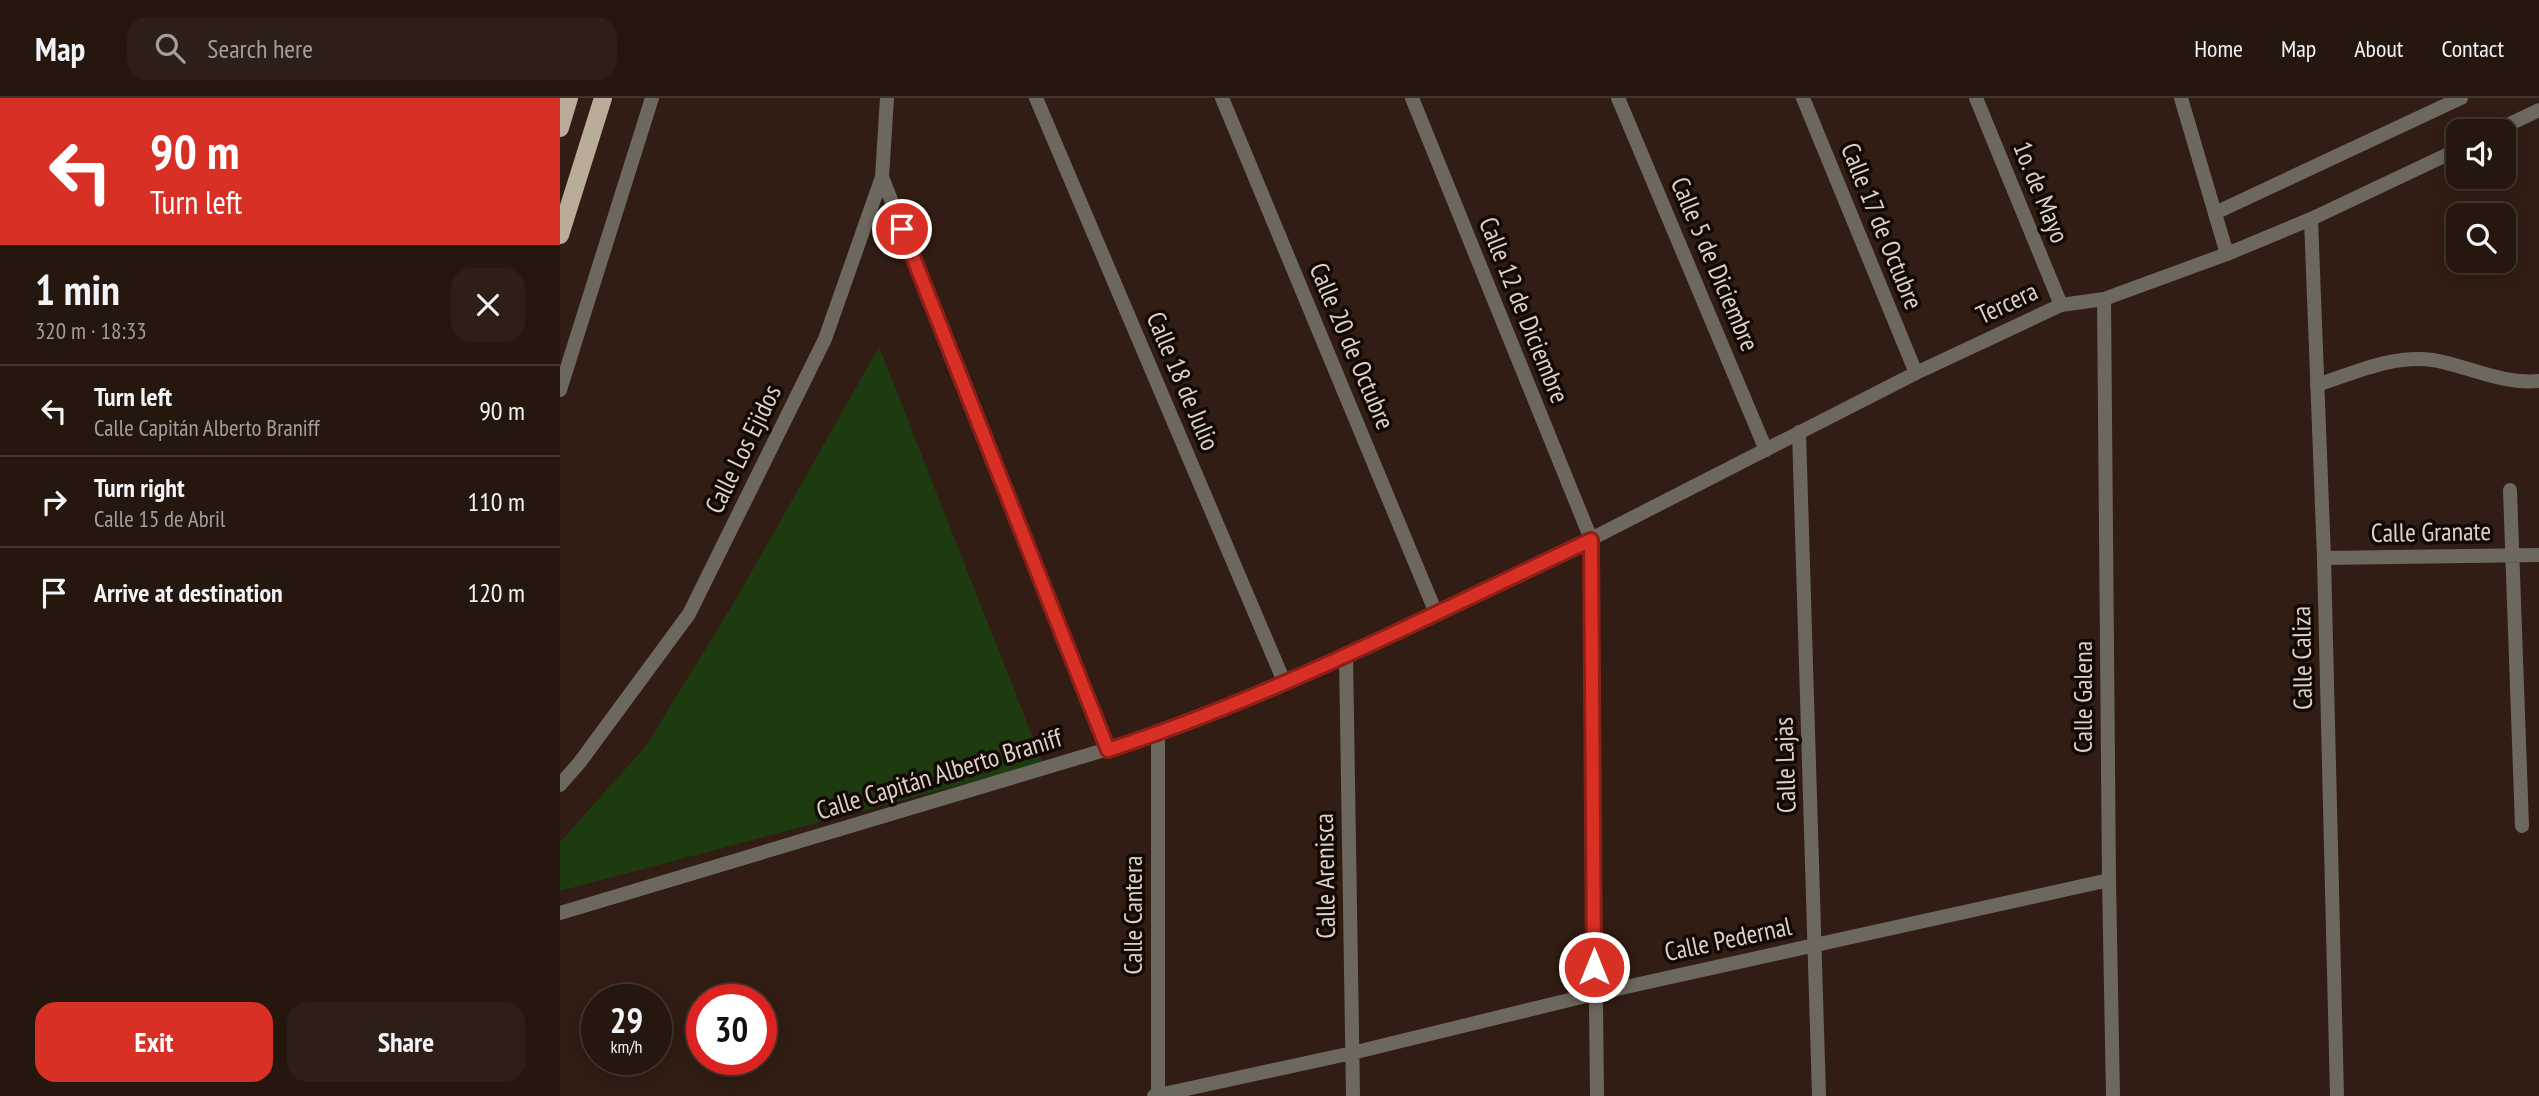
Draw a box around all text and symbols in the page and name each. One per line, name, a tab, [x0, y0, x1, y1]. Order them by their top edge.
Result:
search box	[127, 17, 617, 80]
text: Map	[35, 27, 85, 70]
icon: search	[151, 29, 189, 67]
text: Search here	[207, 32, 313, 65]
text: Home	[2194, 33, 2243, 64]
text: Map	[2281, 33, 2316, 64]
text: About	[2354, 33, 2403, 64]
text: Contact	[2441, 33, 2504, 64]
text: 90 m	[150, 119, 239, 183]
map controls	[2446, 119, 2516, 273]
button: sound	[2446, 119, 2516, 189]
icon: left	[35, 126, 126, 217]
street label: 1o. de Mayo	[2006, 136, 2077, 247]
street label: Calle 17 de Octubre	[1834, 138, 1931, 314]
street label: Calle 5 de Diciembre	[1664, 172, 1767, 356]
text: Turn left	[150, 181, 242, 223]
pin	[872, 199, 932, 259]
button: search	[2446, 203, 2516, 273]
icon: arrive	[883, 210, 921, 248]
street label: Calle 12 de Diciembre	[1472, 212, 1577, 408]
street label: Calle 20 de Octubre	[1303, 257, 1402, 434]
text: 1 min	[35, 262, 120, 317]
button: close	[451, 268, 525, 342]
street label: Tercera	[1971, 274, 2043, 331]
street label: Calle 18 de Julio	[1140, 307, 1227, 455]
text: 320 m · 18:33	[35, 316, 147, 345]
street label: Calle Los Ejidos	[697, 379, 788, 519]
text: Turn left	[94, 380, 172, 413]
icon: left	[35, 392, 73, 430]
text: 90 m	[479, 394, 525, 427]
text: Calle Capitán Alberto Braniff	[94, 413, 320, 442]
text: Turn right	[94, 471, 185, 504]
icon: right	[35, 483, 73, 521]
text: 110 m	[467, 485, 525, 518]
text: Calle 15 de Abril	[94, 504, 225, 533]
street label: Calle Granate	[2371, 514, 2491, 549]
icon: arrive	[35, 574, 73, 612]
text: Arrive at destination	[94, 576, 283, 609]
text: 120 m	[467, 576, 525, 609]
street label: Calle Caliza	[2284, 606, 2319, 710]
street label: Calle Galena	[2066, 641, 2099, 753]
street label: Calle Lajas	[1766, 716, 1803, 814]
street label: Calle Capitán Alberto Braniff	[812, 720, 1067, 827]
street label: Calle Arenisca	[1307, 813, 1342, 939]
street label: Calle Cantera	[1116, 856, 1149, 974]
street label: Calle Pedernal	[1661, 909, 1794, 968]
position arrow	[1557, 930, 1631, 1004]
speed limit sign: 30	[686, 984, 777, 1075]
text: 29	[610, 997, 643, 1043]
button: Exit	[35, 1002, 273, 1082]
button: Share	[287, 1002, 525, 1082]
text: km/h	[611, 1035, 642, 1058]

